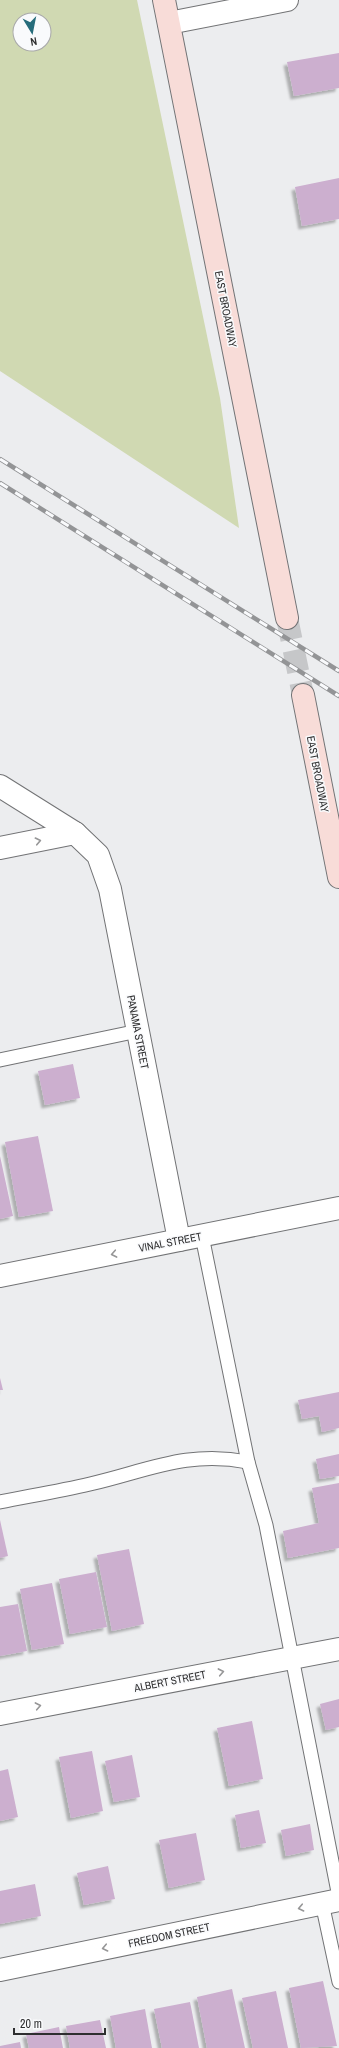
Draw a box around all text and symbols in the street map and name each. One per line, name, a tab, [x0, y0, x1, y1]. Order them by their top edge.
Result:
north arrow	[12, 12, 52, 52]
text: N	[29, 34, 38, 49]
street label: EAST BROADWAY	[212, 270, 240, 348]
street label: EAST BROADWAY	[304, 735, 332, 813]
one-way arrow	[34, 837, 41, 845]
street label: PANAMA STREET	[124, 994, 152, 1071]
street label: VINAL STREET	[137, 1229, 203, 1255]
one-way arrow	[110, 1249, 117, 1257]
street label: ALBERT STREET	[132, 1667, 208, 1695]
one-way arrow	[218, 1668, 224, 1676]
one-way arrow	[35, 1703, 41, 1711]
one-way arrow	[298, 1903, 304, 1911]
street label: FREEDOM STREET	[127, 1919, 212, 1950]
one-way arrow	[102, 1944, 108, 1952]
scale bar	[14, 2010, 105, 2036]
text: 20 m	[20, 2016, 42, 2032]

